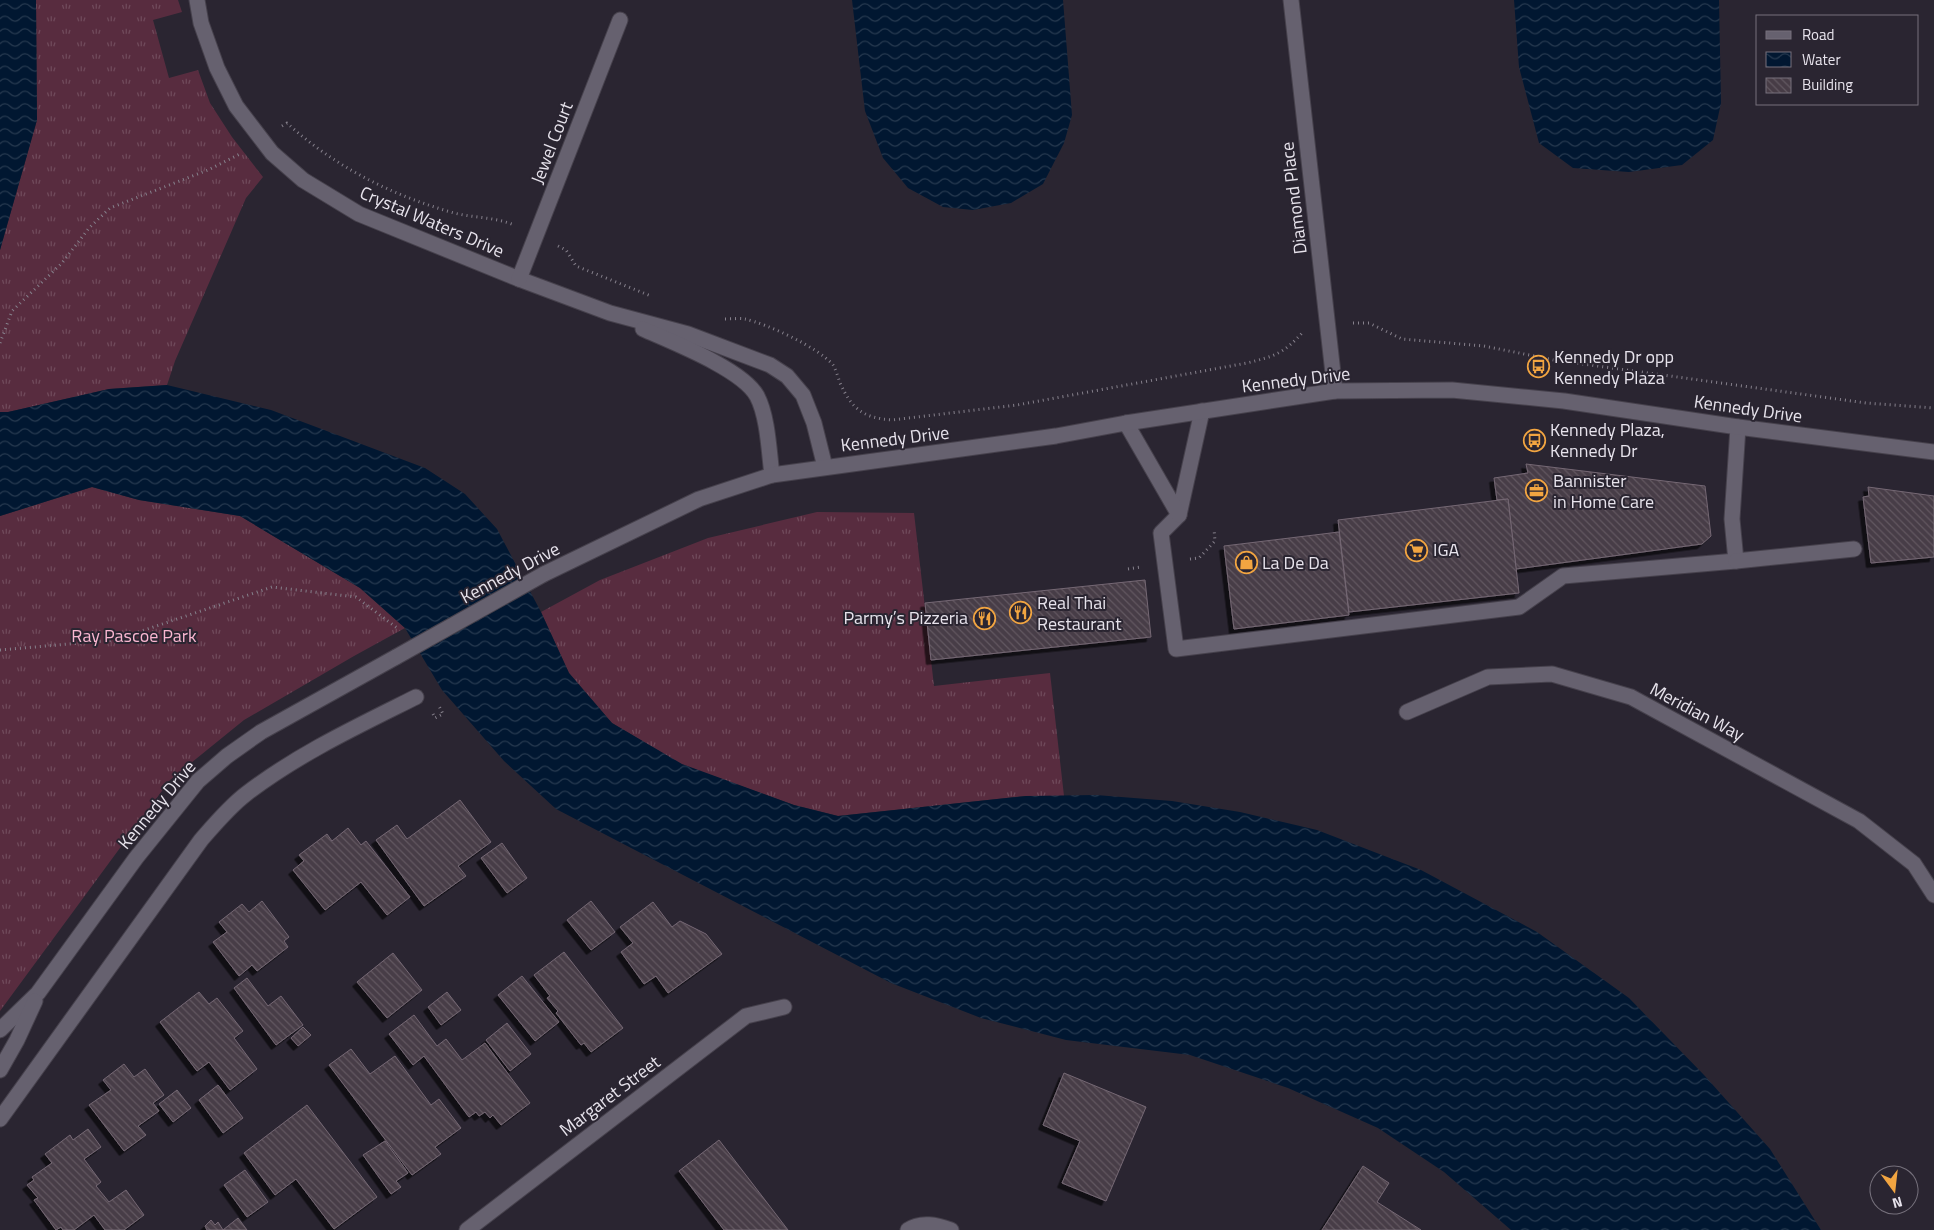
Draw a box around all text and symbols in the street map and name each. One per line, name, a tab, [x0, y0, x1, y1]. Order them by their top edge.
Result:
legend	[1756, 15, 1919, 105]
text: Road	[1802, 23, 1834, 46]
text: Water	[1802, 48, 1841, 71]
text: Building	[1802, 73, 1853, 96]
street label: Jewel Court	[523, 97, 580, 188]
street label: Diamond Place	[1273, 140, 1314, 256]
street label: Crystal Waters Drive	[356, 179, 509, 264]
place label: Kennedy Dr opp Kennedy Plaza	[1554, 343, 1674, 391]
bus stop icon: Kennedy Dr opp Kennedy Plaza	[1526, 355, 1550, 379]
street label: Kennedy Drive	[1240, 359, 1352, 400]
street label: Kennedy Drive	[1692, 388, 1804, 429]
place label: Kennedy Plaza, Kennedy Dr	[1550, 416, 1665, 464]
street label: Kennedy Drive	[839, 418, 951, 459]
bus stop icon: Kennedy Plaza, Kennedy Dr	[1522, 428, 1546, 452]
place label: Bannister in Home Care	[1553, 467, 1654, 515]
office icon: Bannister in Home Care	[1525, 479, 1549, 503]
street label: Kennedy Drive	[455, 535, 564, 610]
place label: IGA	[1433, 536, 1460, 563]
supermarket icon: IGA	[1405, 538, 1429, 562]
place label: La De Da	[1262, 549, 1329, 576]
shop icon: La De Da	[1234, 551, 1258, 575]
place label: Real Thai Restaurant	[1037, 589, 1122, 637]
restaurant icon: Real Thai Restaurant	[1009, 601, 1033, 625]
place label: Parmy’s Pizzeria	[843, 604, 968, 631]
restaurant icon: Parmy’s Pizzeria	[972, 606, 996, 630]
park label: Ray Pascoe Park	[71, 622, 197, 649]
street label: Meridian Way	[1645, 675, 1750, 748]
street label: Kennedy Drive	[111, 754, 202, 855]
street label: Margaret Street	[554, 1048, 666, 1143]
north arrow	[1869, 1165, 1919, 1215]
text: N	[1890, 1192, 1905, 1214]

